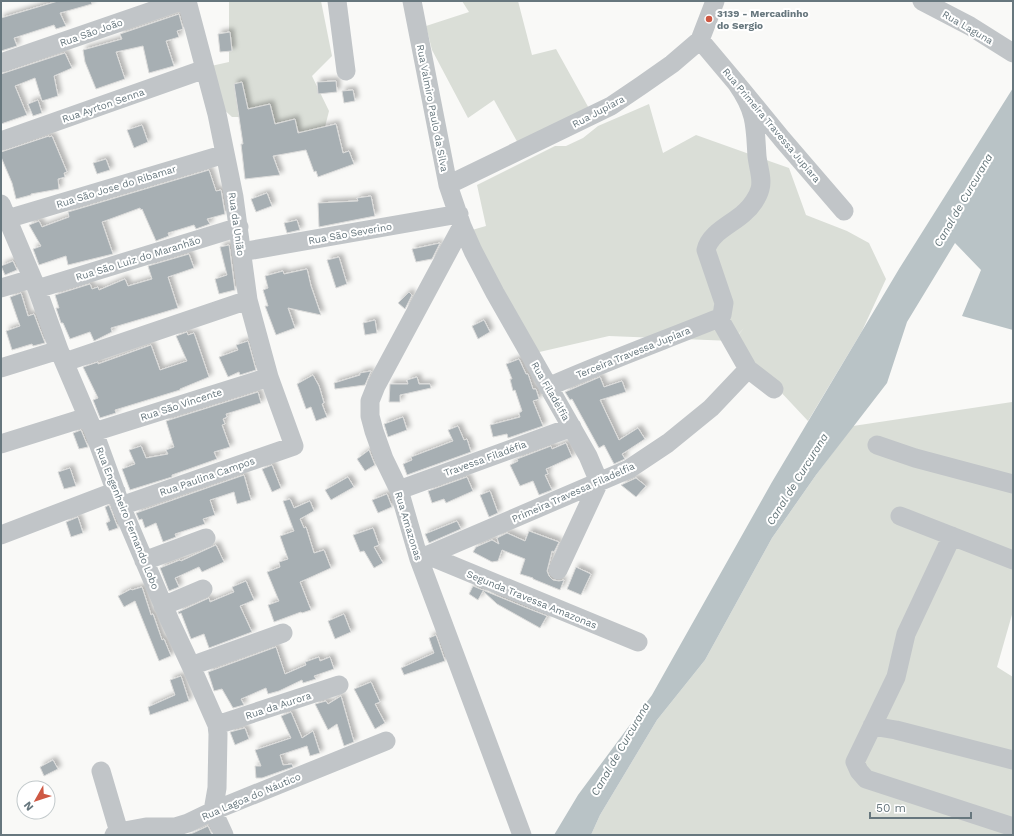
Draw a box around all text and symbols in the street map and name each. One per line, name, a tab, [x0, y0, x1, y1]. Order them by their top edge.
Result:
place label: 3139 - Mercadinho do Sergio	[717, 8, 808, 31]
street label: Rua Laguna	[941, 9, 995, 46]
marker: 3139 - Mercadinho do Sergio	[704, 14, 714, 24]
street label: Rua São João	[58, 17, 124, 48]
street label: Rua Valmiro Paulo da Silva	[415, 44, 450, 173]
street label: Rua Primeira Travessa Jupiara	[721, 66, 823, 185]
street label: Rua Ayrton Senna	[61, 86, 146, 125]
street label: Rua Jupiara	[570, 93, 626, 130]
water label: Canal de Curcurana	[931, 151, 996, 249]
street label: Rua São Jose do Ribamar	[55, 163, 177, 210]
street label: Rua da União	[227, 192, 246, 257]
street label: Rua São Severino	[307, 221, 393, 246]
street label: Rua São Luiz do Maranhão	[74, 234, 202, 283]
street label: Terceira Travessa Jupiara	[575, 324, 692, 380]
street label: Rua Filadélfia	[529, 360, 572, 423]
street label: Rua São Vincente	[139, 386, 224, 423]
water label: Canal de Curcurana	[764, 431, 831, 527]
street label: Travessa Filadéfia	[442, 438, 528, 478]
street label: Rua Engenheiro Fernando Lobo	[94, 445, 161, 591]
street label: Rua Paulina Campos	[158, 455, 256, 498]
street label: Primeira Travessa Filadelfia	[510, 460, 637, 525]
street label: Rua Amazonas	[393, 490, 424, 562]
street label: Segunda Travessa Amazonas	[465, 568, 599, 631]
street label: Rua da Aurora	[244, 690, 313, 721]
water label: Canal de Curcurana	[588, 700, 653, 798]
street label: Rua Lagoa do Náutico	[200, 771, 302, 822]
north arrow	[16, 780, 56, 820]
scale bar	[870, 794, 971, 820]
text: N	[21, 799, 36, 813]
text: 50 m	[876, 801, 906, 815]

